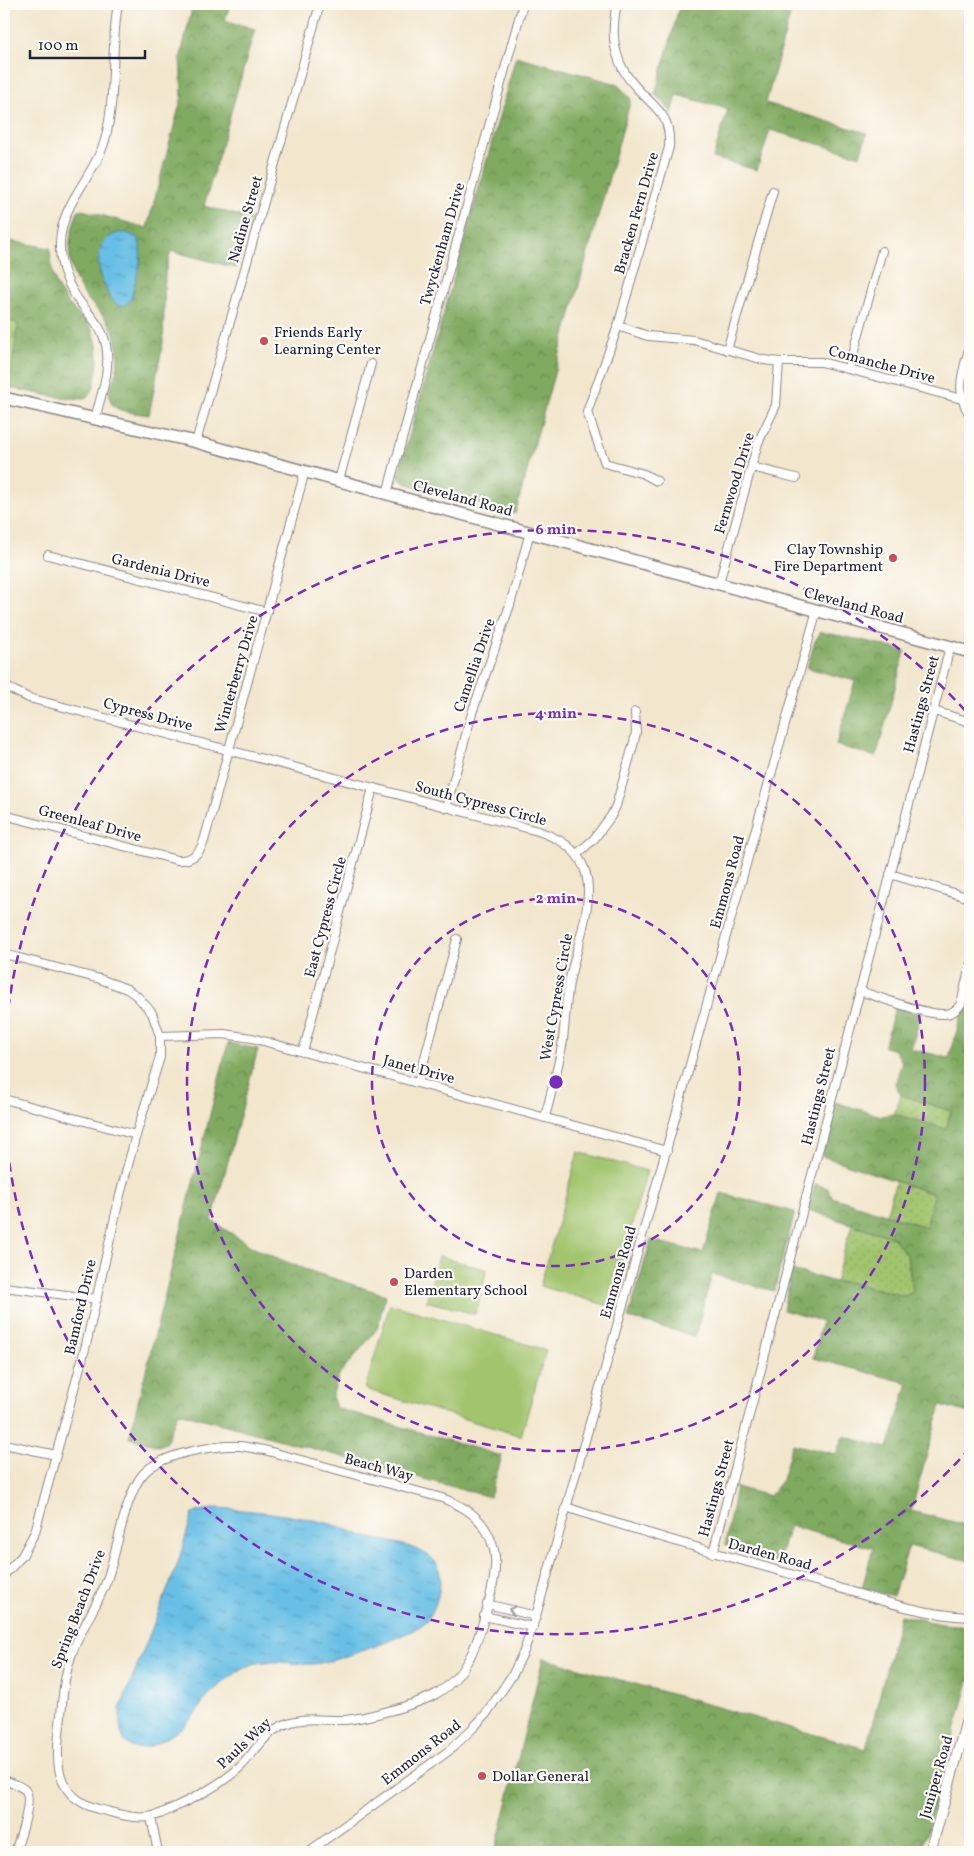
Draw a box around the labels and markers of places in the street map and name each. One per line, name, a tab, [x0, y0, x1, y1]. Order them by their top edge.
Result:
place label: Friends Early Learning Center	[274, 323, 381, 361]
marker: Friends Early Learning Center	[258, 335, 270, 347]
place label: Clay Township Fire Department	[774, 540, 883, 578]
marker: Clay Township Fire Department	[887, 552, 899, 564]
centre of rings	[547, 1073, 565, 1091]
place label: Darden Elementary School	[404, 1264, 527, 1302]
marker: Darden Elementary School	[388, 1276, 400, 1288]
place label: Dollar General	[492, 1767, 589, 1788]
marker: Dollar General	[476, 1770, 488, 1782]

